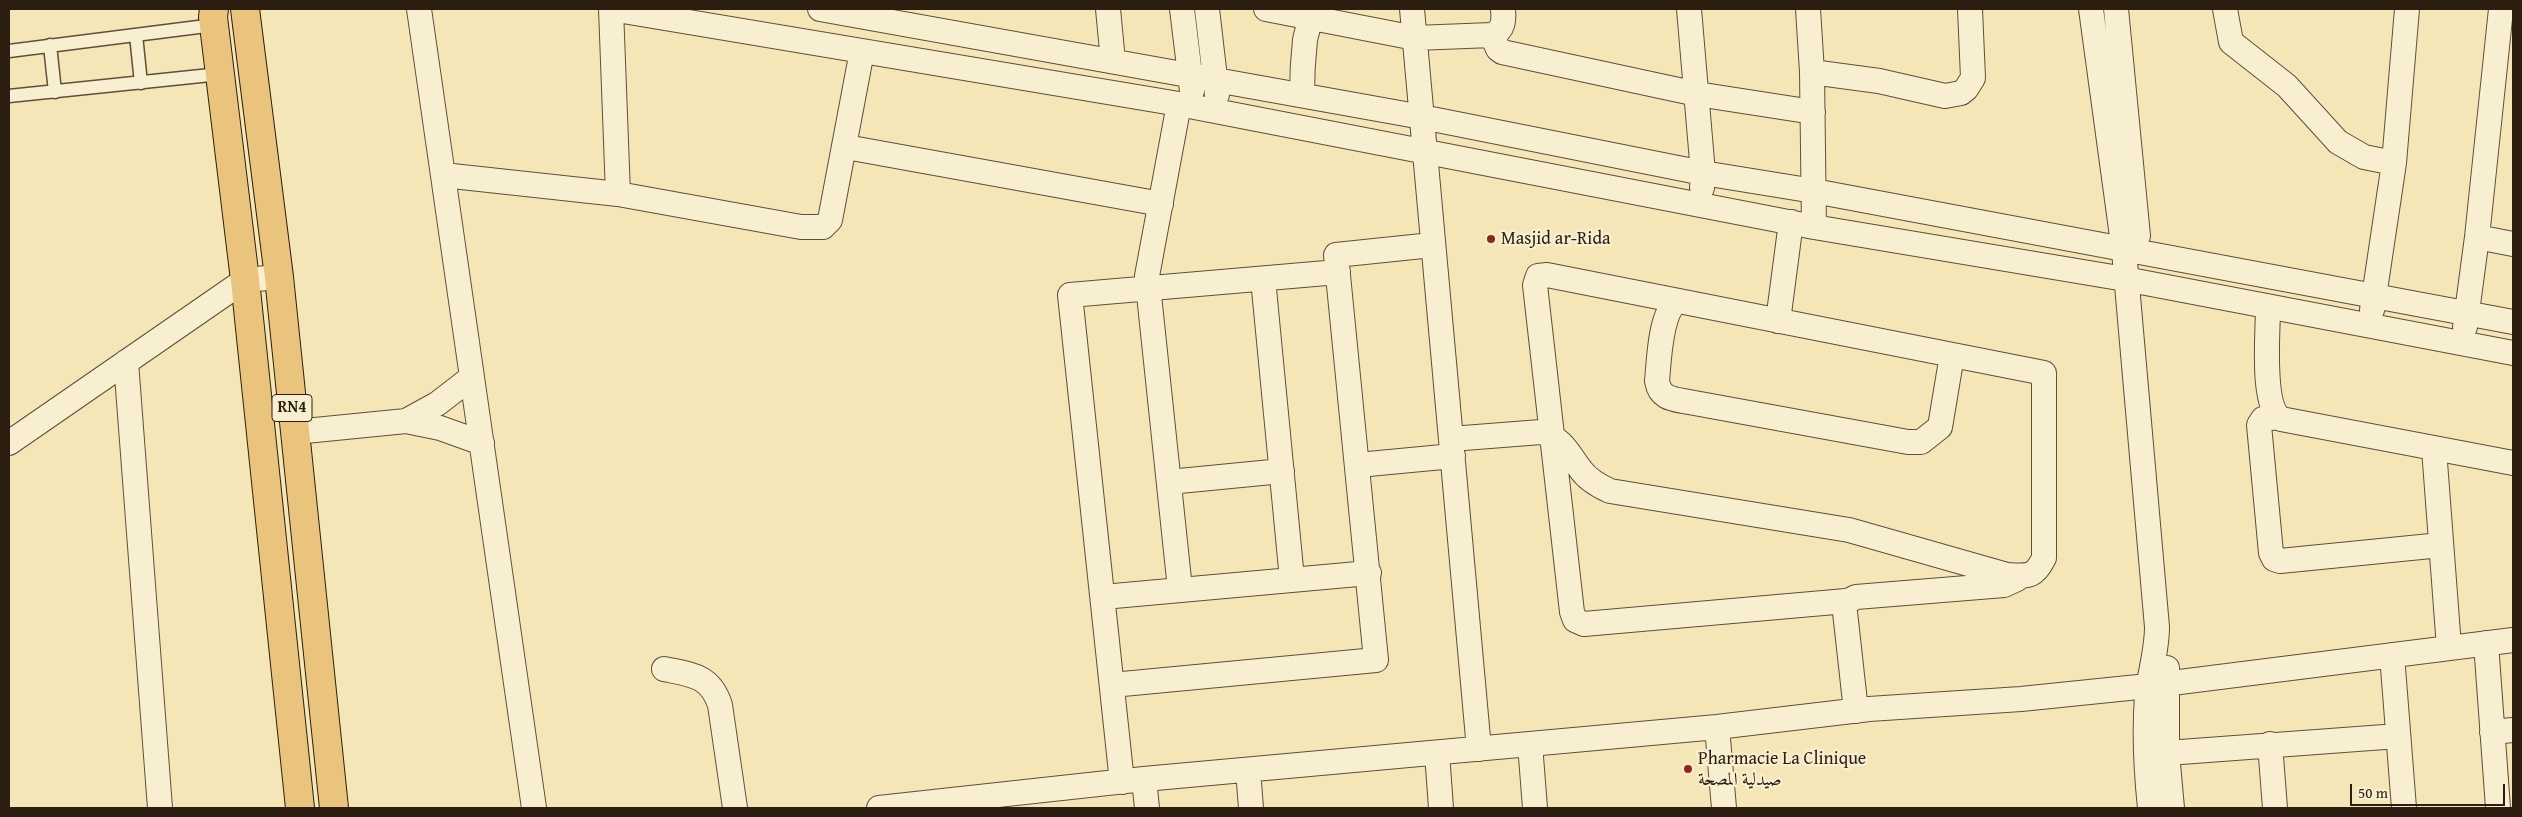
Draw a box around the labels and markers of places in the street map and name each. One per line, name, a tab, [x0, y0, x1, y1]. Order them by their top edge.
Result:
place label: Masjid ar-Rida	[1501, 228, 1611, 250]
marker: Masjid ar-Rida	[1485, 233, 1497, 245]
place label: Pharmacie La Clinique صيدلية المصحة	[1698, 748, 1866, 791]
marker: Pharmacie La Clinique صيدلية المصحة	[1682, 763, 1694, 775]

